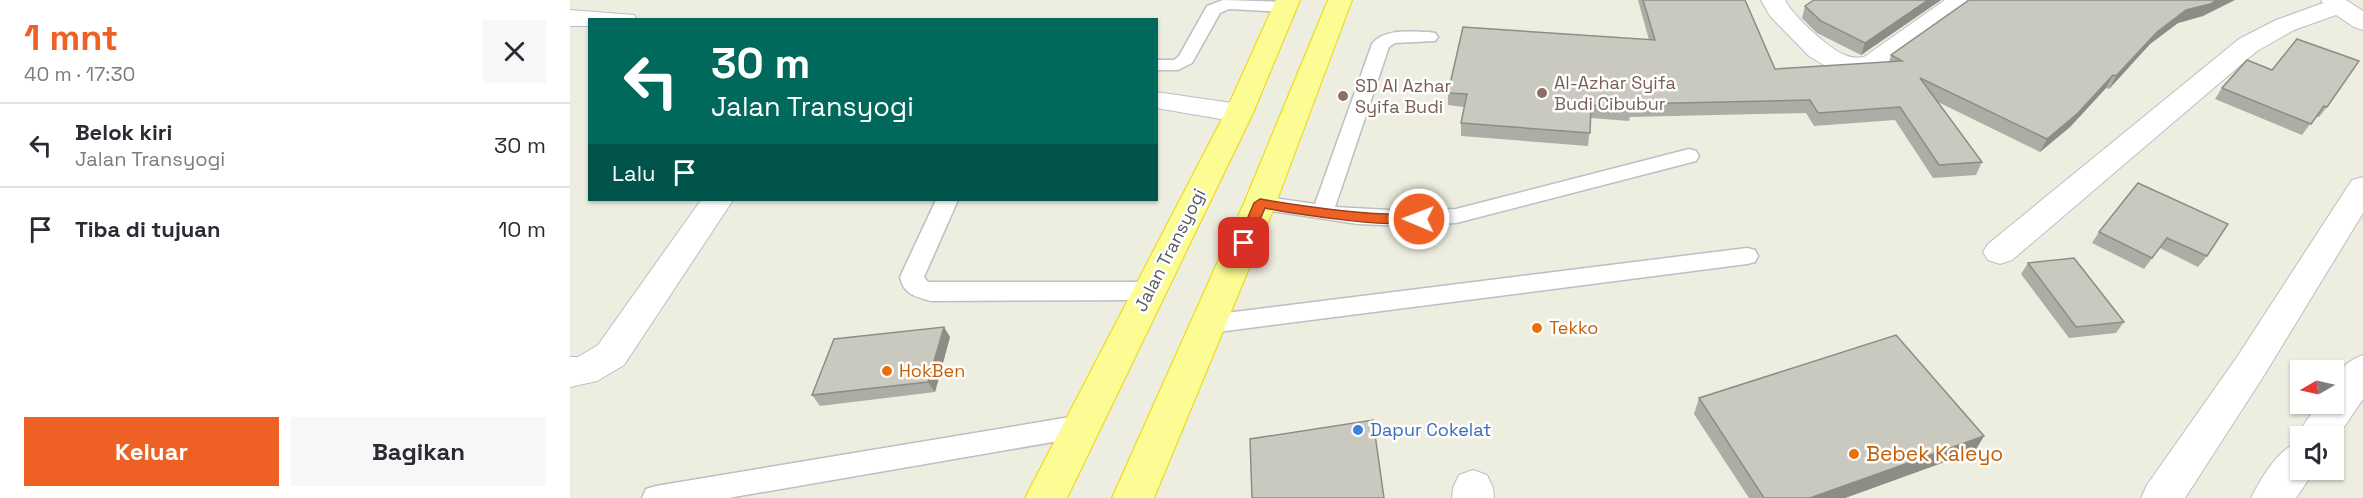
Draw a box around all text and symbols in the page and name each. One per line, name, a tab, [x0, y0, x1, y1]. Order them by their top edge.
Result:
text: 1 mnt	[24, 15, 118, 61]
button: close	[483, 20, 546, 83]
text: 30 m	[711, 37, 810, 90]
icon: left	[612, 42, 690, 120]
text: 40 m · 17:30	[24, 61, 135, 87]
place label: Al-Azhar Syifa Budi Cibubur	[1554, 71, 1676, 115]
place label: SD Al Azhar Syifa Budi	[1355, 74, 1452, 118]
marker: Al-Azhar Syifa Budi Cibubur	[1535, 86, 1549, 100]
text: Jalan Transyogi	[711, 89, 914, 124]
marker: SD Al Azhar Syifa Budi	[1336, 89, 1350, 103]
text: Belok kiri	[75, 118, 172, 146]
icon: left	[24, 129, 57, 162]
text: 30 m	[494, 131, 546, 159]
text: Jalan Transyogi	[75, 146, 225, 172]
icon: arrive	[668, 156, 701, 189]
text: Lalu	[612, 159, 656, 187]
street label: Jalan Transyogi	[1129, 184, 1210, 315]
position arrow	[1387, 187, 1451, 251]
icon: arrive	[24, 213, 57, 246]
text: Tiba di tujuan	[75, 215, 221, 243]
text: 10 m	[498, 215, 546, 243]
pin	[1218, 217, 1269, 268]
icon: arrive	[1227, 226, 1260, 259]
place label: Tekko	[1549, 316, 1598, 339]
marker: Tekko	[1530, 321, 1544, 335]
place label: HokBen	[899, 359, 965, 382]
north arrow	[2290, 360, 2344, 414]
map controls	[2290, 360, 2344, 480]
marker: HokBen	[880, 364, 894, 378]
button: Keluar	[24, 417, 279, 486]
button: Bagikan	[291, 417, 546, 486]
place label: Dapur Cokelat	[1370, 418, 1491, 441]
marker: Dapur Cokelat	[1351, 423, 1365, 437]
button: sound	[2290, 426, 2344, 480]
place label: Bebek Kaleyo	[1866, 440, 2003, 467]
marker: Bebek Kaleyo	[1847, 447, 1861, 461]

